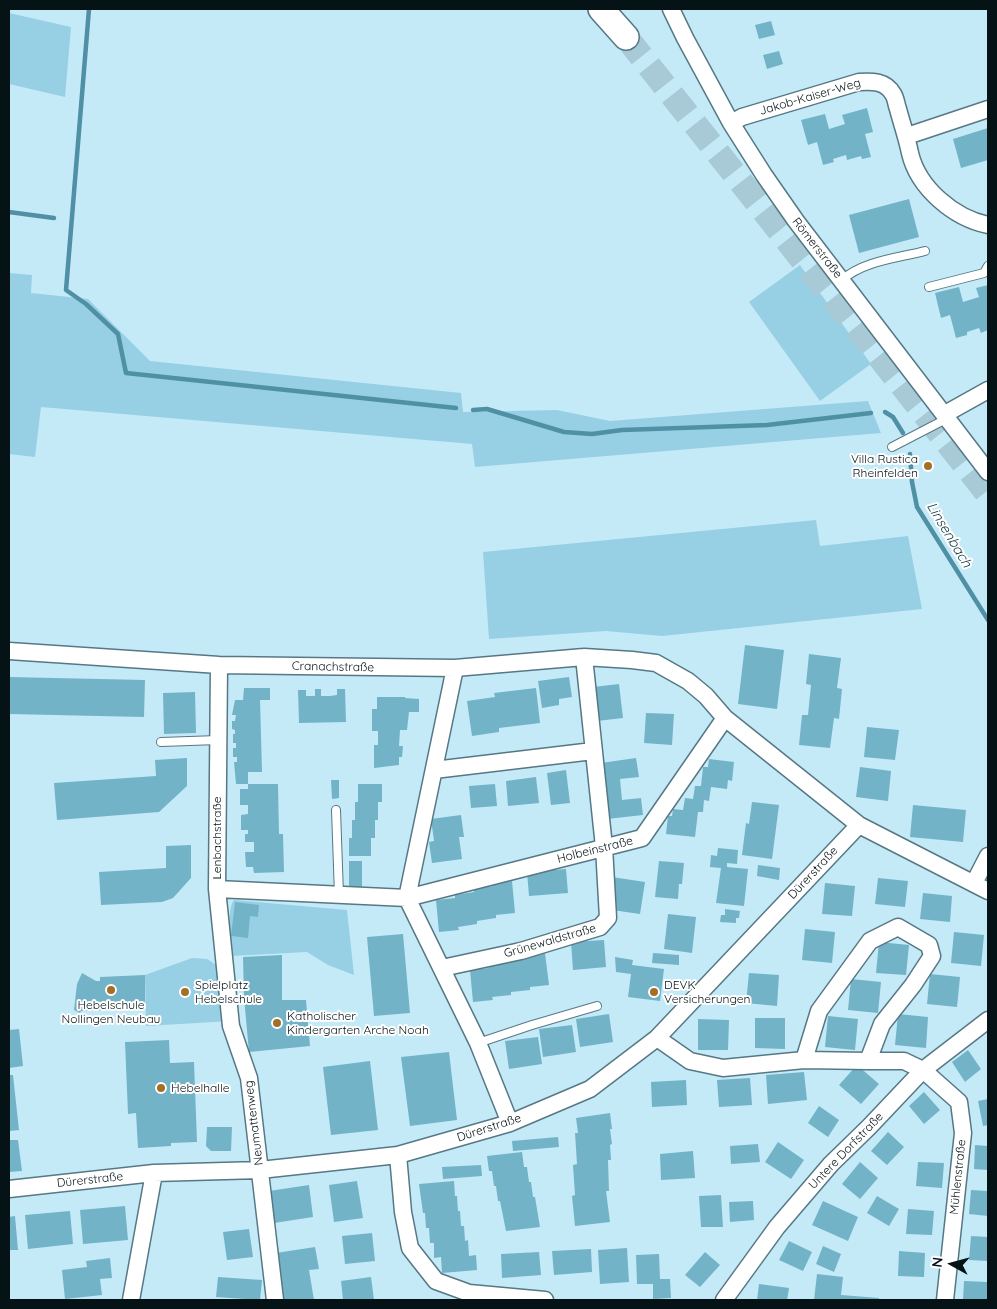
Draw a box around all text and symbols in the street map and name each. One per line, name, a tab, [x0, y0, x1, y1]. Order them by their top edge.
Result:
street label: Jakob-Kaiser-Weg	[758, 76, 862, 118]
street label: Römerstraße	[789, 215, 845, 281]
place label: Villa Rustica Rheinfelden	[851, 452, 918, 480]
marker: Villa Rustica Rheinfelden	[922, 460, 934, 472]
water label: Linsenbach	[923, 499, 975, 571]
street label: Cranachstraße	[292, 659, 374, 675]
street label: Lenbachstraße	[210, 796, 224, 880]
street label: Holbeinstraße	[556, 834, 634, 866]
street label: Dürerstraße	[785, 844, 841, 902]
street label: Grünewaldstraße	[502, 921, 598, 961]
place label: Spielplatz Hebelschule	[195, 978, 262, 1006]
place label: DEVK Versicherungen	[664, 978, 750, 1006]
marker: Hebelschule Nollingen Neubau	[105, 984, 117, 996]
marker: Spielplatz Hebelschule	[179, 986, 191, 998]
marker: DEVK Versicherungen	[648, 986, 660, 998]
place label: Hebelschule Nollingen Neubau	[62, 998, 160, 1026]
place label: Katholischer Kindergarten Arche Noah	[287, 1009, 429, 1037]
marker: Katholischer Kindergarten Arche Noah	[271, 1017, 283, 1029]
street label: Neumattenweg	[242, 1080, 266, 1166]
place label: Hebelhalle	[171, 1081, 229, 1095]
marker: Hebelhalle	[155, 1082, 167, 1094]
street label: Untere Dorfstraße	[806, 1110, 886, 1192]
street label: Dürerstraße	[455, 1111, 523, 1145]
street label: Mühlenstraße	[947, 1139, 969, 1215]
street label: Dürerstraße	[56, 1169, 124, 1191]
north arrow	[927, 1239, 977, 1289]
text: N	[928, 1256, 947, 1268]

